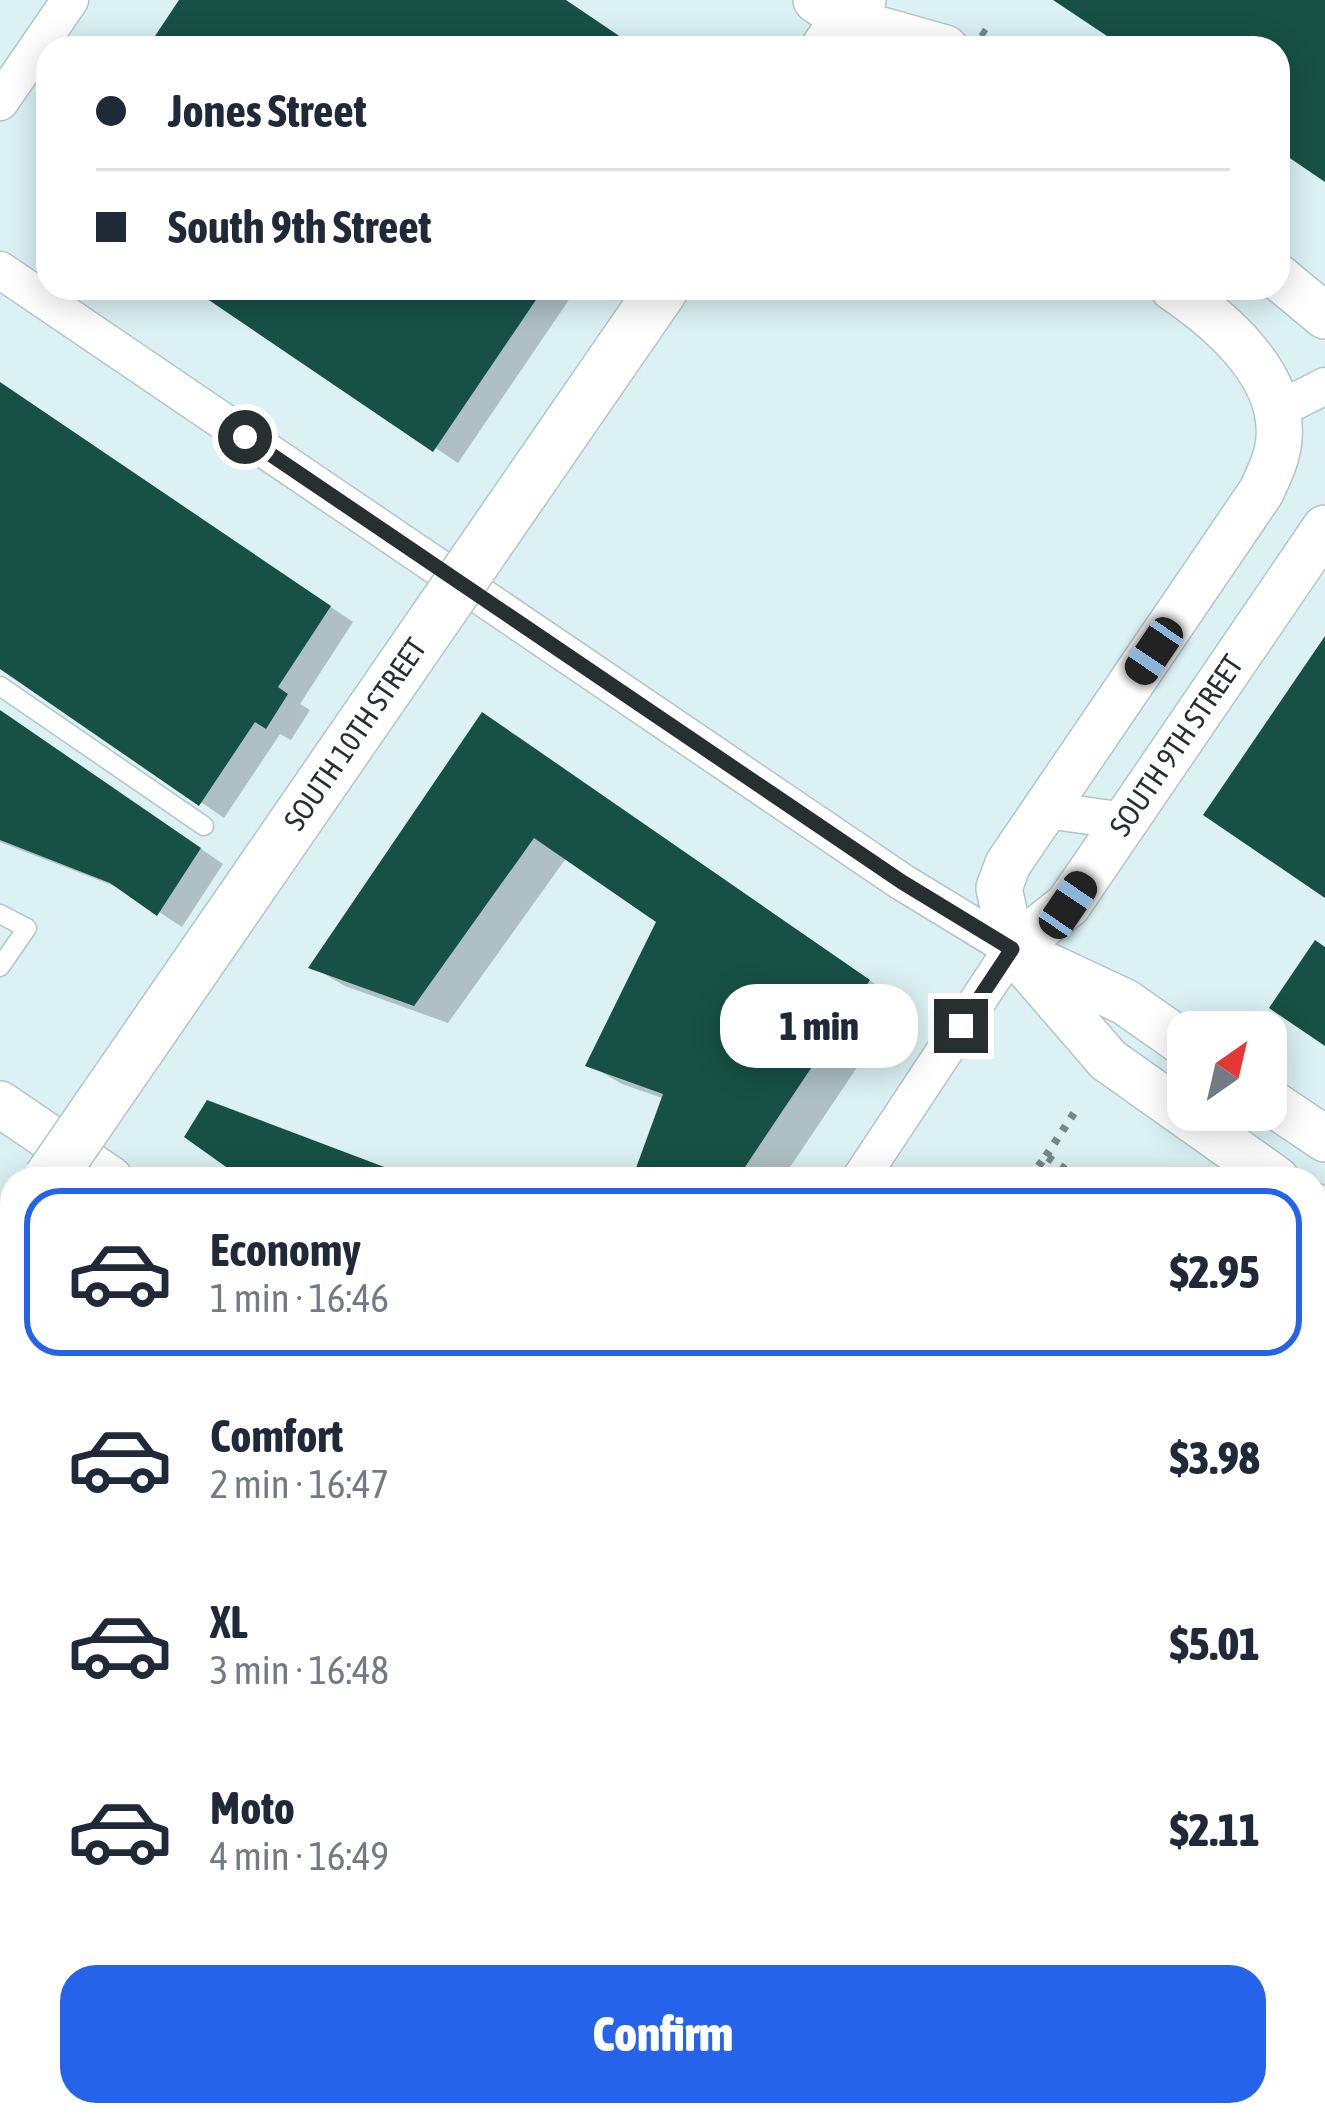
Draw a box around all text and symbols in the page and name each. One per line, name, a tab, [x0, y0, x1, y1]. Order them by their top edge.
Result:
text: Jones Street	[168, 85, 367, 137]
text: South 9th Street	[168, 201, 432, 253]
route start	[218, 410, 272, 464]
car	[1119, 611, 1189, 691]
street label: SOUTH 10TH STREET	[277, 631, 432, 836]
street label: SOUTH 9TH STREET	[1102, 648, 1249, 842]
car	[1033, 865, 1103, 945]
callout: 1 min	[721, 984, 919, 1068]
route end	[934, 999, 988, 1053]
text: 1 min	[779, 1004, 859, 1048]
north arrow	[1167, 1011, 1287, 1131]
map controls	[1167, 1011, 1287, 1131]
icon: car	[66, 1218, 174, 1326]
text: Economy	[210, 1224, 361, 1276]
text: $2.95	[1170, 1246, 1260, 1298]
text: 1 min · 16:46	[210, 1276, 389, 1320]
icon: car	[66, 1404, 174, 1512]
text: Comfort	[210, 1410, 343, 1462]
text: $3.98	[1170, 1432, 1260, 1484]
text: 2 min · 16:47	[210, 1462, 389, 1506]
icon: car	[66, 1590, 174, 1698]
text: XL	[210, 1596, 248, 1648]
text: $5.01	[1170, 1618, 1260, 1670]
text: 3 min · 16:48	[210, 1648, 389, 1692]
icon: car	[66, 1776, 174, 1884]
text: Moto	[210, 1782, 295, 1834]
text: $2.11	[1170, 1804, 1260, 1856]
text: 4 min · 16:49	[210, 1834, 389, 1878]
button: Confirm	[60, 1965, 1266, 2103]

